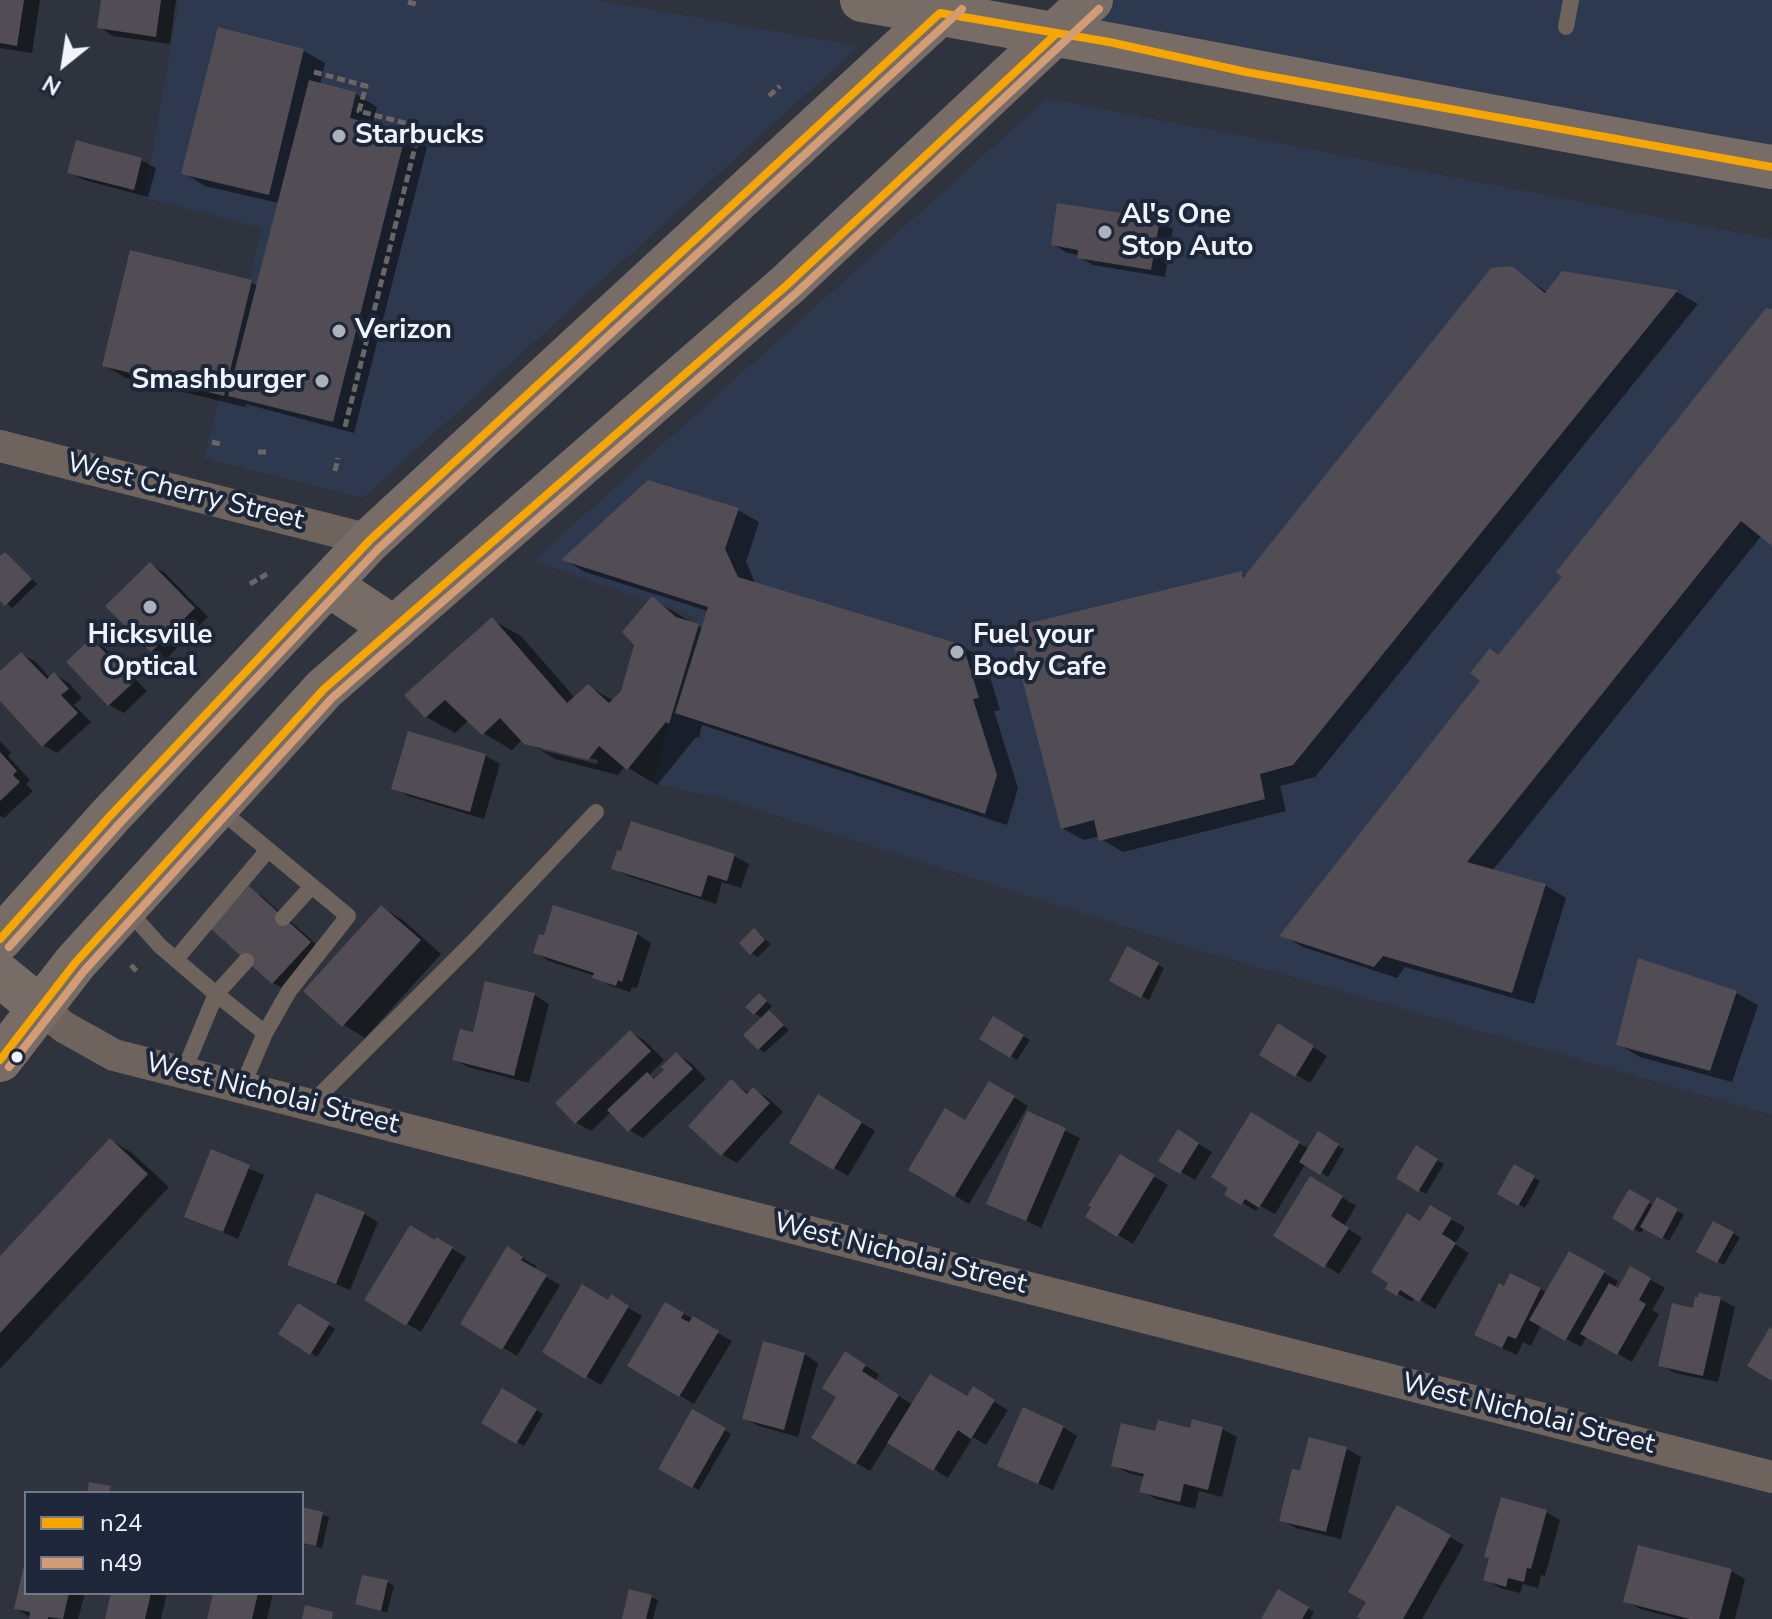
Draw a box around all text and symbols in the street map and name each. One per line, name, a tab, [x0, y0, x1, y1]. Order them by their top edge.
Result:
north arrow	[24, 24, 104, 104]
text: N	[37, 68, 67, 102]
place label: Starbucks	[355, 119, 484, 153]
marker: Starbucks	[330, 127, 348, 145]
place label: Al's One Stop Auto	[1121, 199, 1253, 265]
marker: Al's One Stop Auto	[1096, 223, 1114, 241]
place label: Verizon	[355, 314, 452, 348]
marker: Verizon	[330, 322, 348, 340]
place label: Smashburger	[132, 364, 306, 398]
marker: Smashburger	[313, 372, 331, 390]
street label: West Cherry Street	[63, 447, 307, 539]
marker: Hicksville Optical	[141, 598, 159, 616]
place label: Hicksville Optical	[88, 619, 212, 685]
place label: Fuel your Body Cafe	[973, 619, 1106, 685]
marker: Fuel your Body Cafe	[948, 643, 966, 661]
street label: West Nicholai Street	[142, 1047, 402, 1143]
unlabelled marker	[9, 1049, 25, 1065]
street label: West Nicholai Street	[770, 1207, 1030, 1303]
street label: West Nicholai Street	[1398, 1367, 1658, 1463]
legend	[24, 1491, 304, 1595]
text: n24	[100, 1507, 142, 1539]
text: n49	[100, 1547, 142, 1579]

